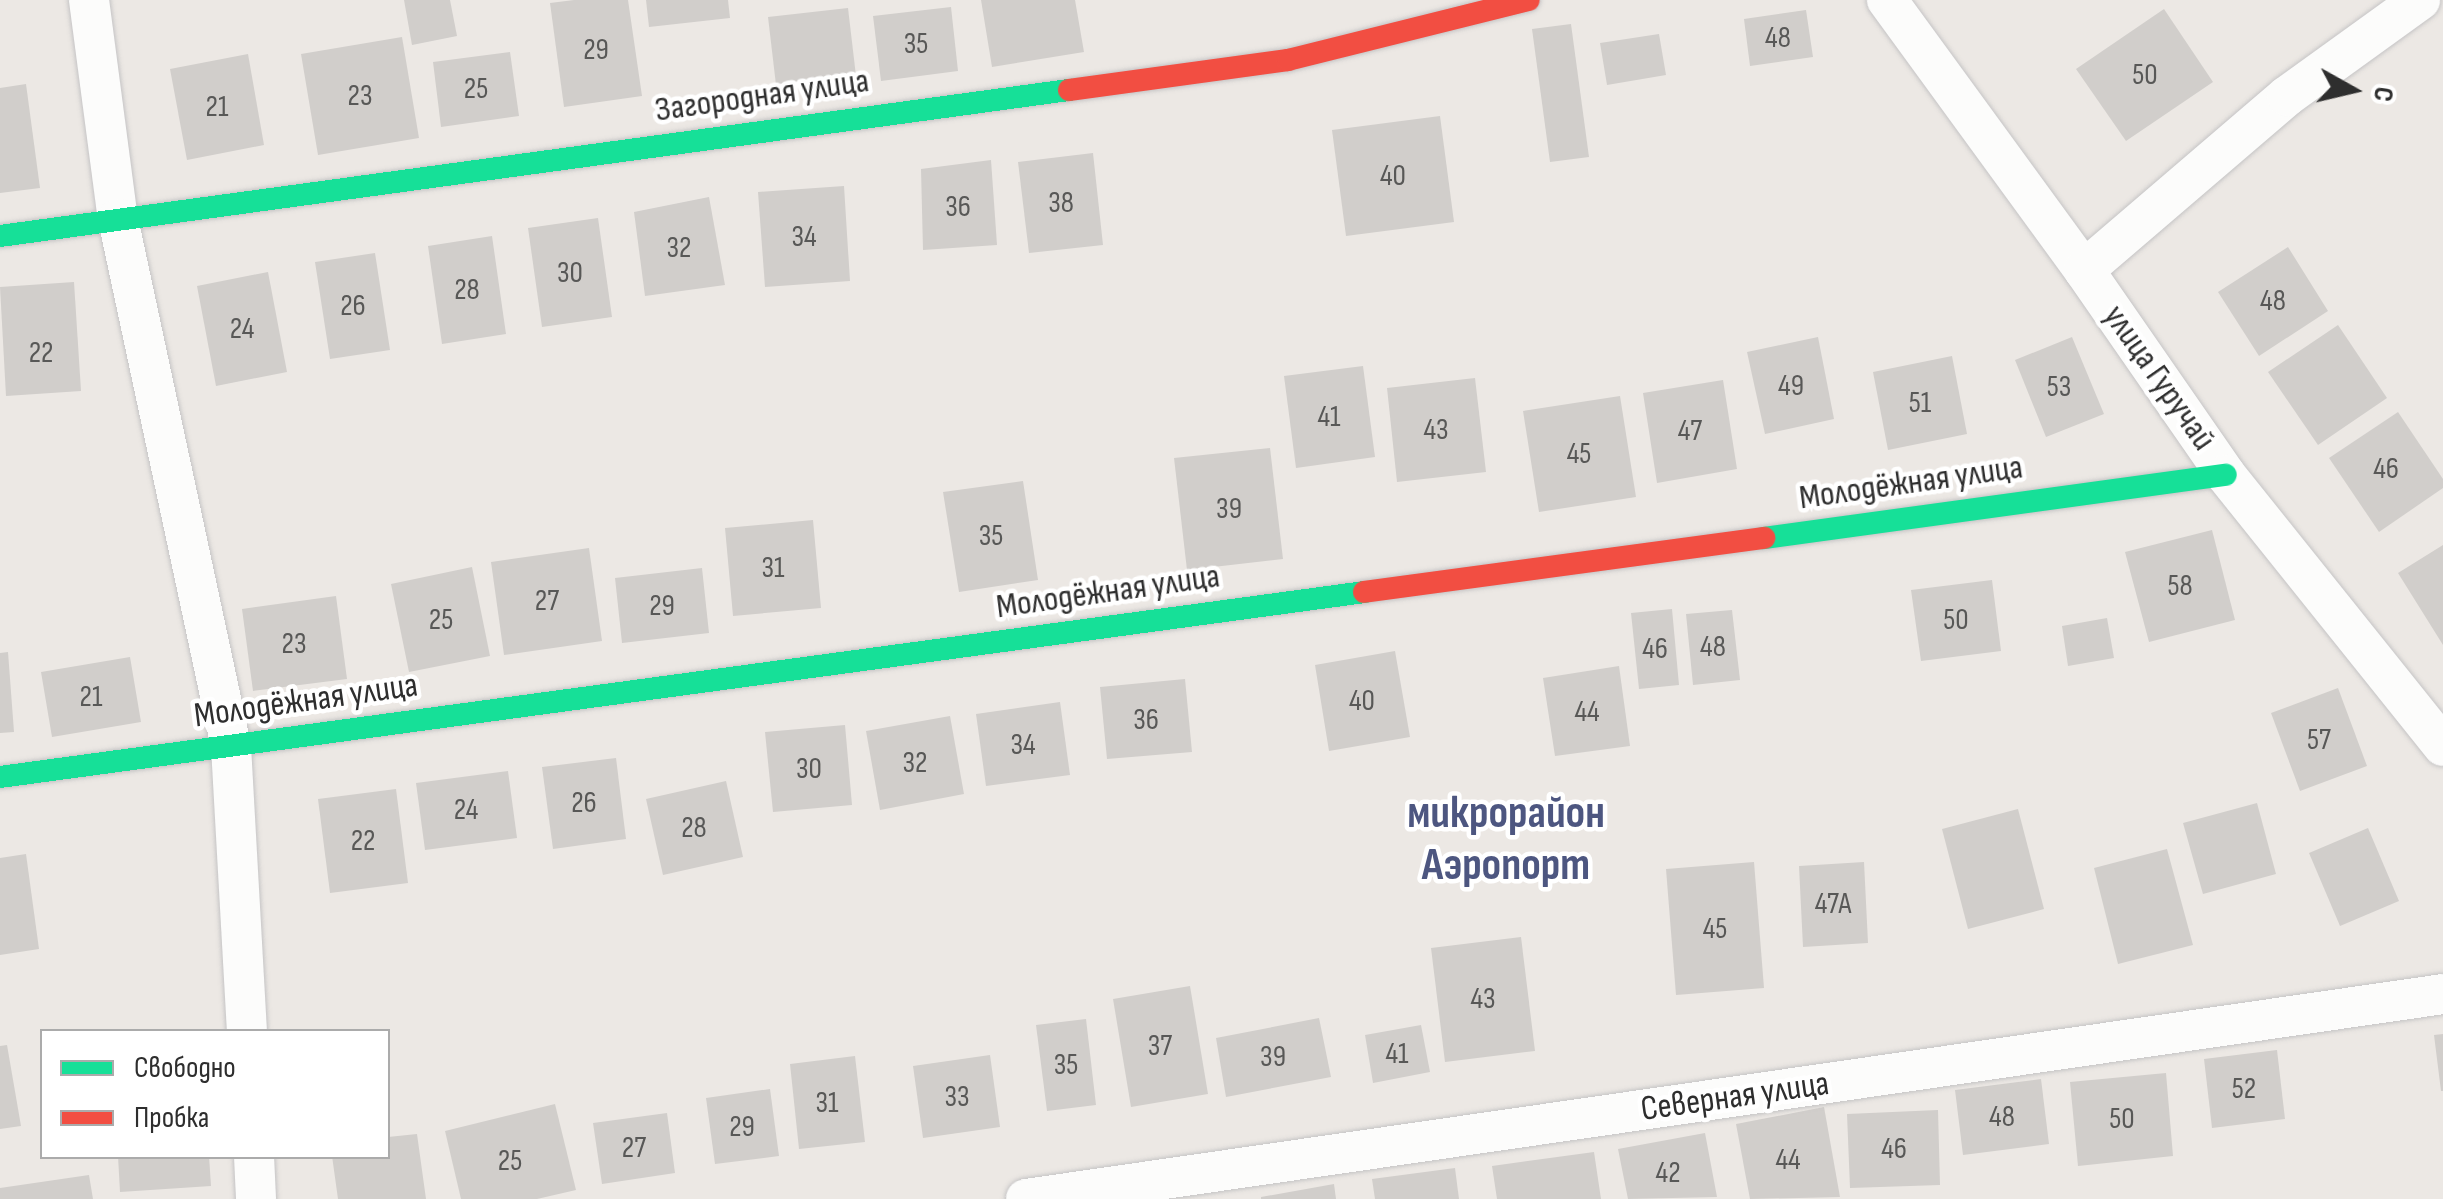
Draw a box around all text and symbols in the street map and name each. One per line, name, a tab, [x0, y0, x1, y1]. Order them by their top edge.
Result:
house number: 48	[1765, 20, 1791, 56]
house number: 35	[904, 26, 928, 62]
house number: 29	[583, 32, 609, 68]
north arrow	[2303, 40, 2403, 140]
house number: 50	[2132, 57, 2158, 93]
street label: Загородная улица	[652, 60, 872, 132]
house number: 25	[464, 71, 488, 107]
house number: 23	[348, 78, 372, 114]
text: С	[2366, 85, 2401, 104]
house number: 21	[206, 89, 228, 125]
house number: 40	[1380, 158, 1406, 194]
house number: 38	[1048, 185, 1074, 221]
house number: 36	[945, 189, 971, 225]
house number: 34	[791, 219, 817, 255]
house number: 32	[667, 230, 691, 266]
house number: 30	[557, 255, 583, 291]
house number: 28	[454, 272, 480, 308]
house number: 48	[2260, 283, 2286, 319]
house number: 26	[340, 288, 366, 324]
street label: улица Гуручай	[2094, 297, 2224, 459]
house number: 24	[230, 311, 254, 347]
house number: 22	[29, 335, 53, 371]
house number: 49	[1778, 368, 1804, 404]
house number: 53	[2047, 369, 2071, 405]
house number: 51	[1909, 385, 1931, 421]
house number: 41	[1317, 399, 1341, 435]
house number: 43	[1423, 412, 1449, 448]
house number: 47	[1678, 413, 1702, 449]
house number: 45	[1567, 436, 1591, 472]
street label: Молодёжная улица	[1797, 447, 2025, 519]
house number: 46	[2373, 451, 2399, 487]
house number: 39	[1216, 491, 1242, 527]
house number: 35	[979, 518, 1003, 554]
house number: 31	[761, 550, 785, 586]
street label: Молодёжная улица	[994, 556, 1222, 628]
house number: 58	[2167, 568, 2193, 604]
house number: 27	[535, 583, 559, 619]
house number: 29	[649, 588, 675, 624]
house number: 25	[429, 602, 453, 638]
house number: 50	[1943, 602, 1969, 638]
house number: 23	[282, 626, 306, 662]
house number: 48	[1700, 629, 1726, 665]
house number: 46	[1642, 631, 1668, 667]
street label: Молодёжная улица	[192, 665, 420, 737]
house number: 21	[80, 679, 102, 715]
house number: 40	[1349, 683, 1375, 719]
house number: 44	[1574, 694, 1600, 730]
house number: 36	[1133, 702, 1159, 738]
house number: 57	[2307, 722, 2331, 758]
house number: 34	[1010, 727, 1036, 763]
house number: 32	[903, 745, 927, 781]
house number: 30	[796, 751, 822, 787]
house number: 26	[571, 785, 597, 821]
district label: микрорайон Аэропорт	[1407, 787, 1605, 893]
house number: 24	[454, 792, 478, 828]
house number: 28	[681, 810, 707, 846]
house number: 22	[351, 823, 375, 859]
house number: 47А	[1815, 886, 1851, 922]
house number: 45	[1703, 911, 1727, 947]
house number: 43	[1470, 981, 1496, 1017]
house number: 37	[1148, 1028, 1172, 1064]
legend	[40, 1029, 390, 1159]
house number: 41	[1385, 1036, 1409, 1072]
house number: 39	[1260, 1039, 1286, 1075]
house number: 35	[1054, 1047, 1078, 1083]
text: Свободно	[134, 1050, 236, 1086]
street label: Северная улица	[1638, 1063, 1832, 1131]
house number: 52	[2232, 1071, 2256, 1107]
house number: 33	[944, 1079, 970, 1115]
house number: 31	[815, 1085, 839, 1121]
house number: 48	[1989, 1099, 2015, 1135]
text: Пробка	[134, 1100, 209, 1136]
house number: 50	[2109, 1101, 2135, 1137]
house number: 29	[729, 1109, 755, 1145]
house number: 27	[622, 1130, 646, 1166]
house number: 46	[1881, 1131, 1907, 1167]
house number: 44	[1775, 1142, 1801, 1178]
house number: 25	[498, 1143, 522, 1179]
house number: 42	[1655, 1155, 1681, 1191]

